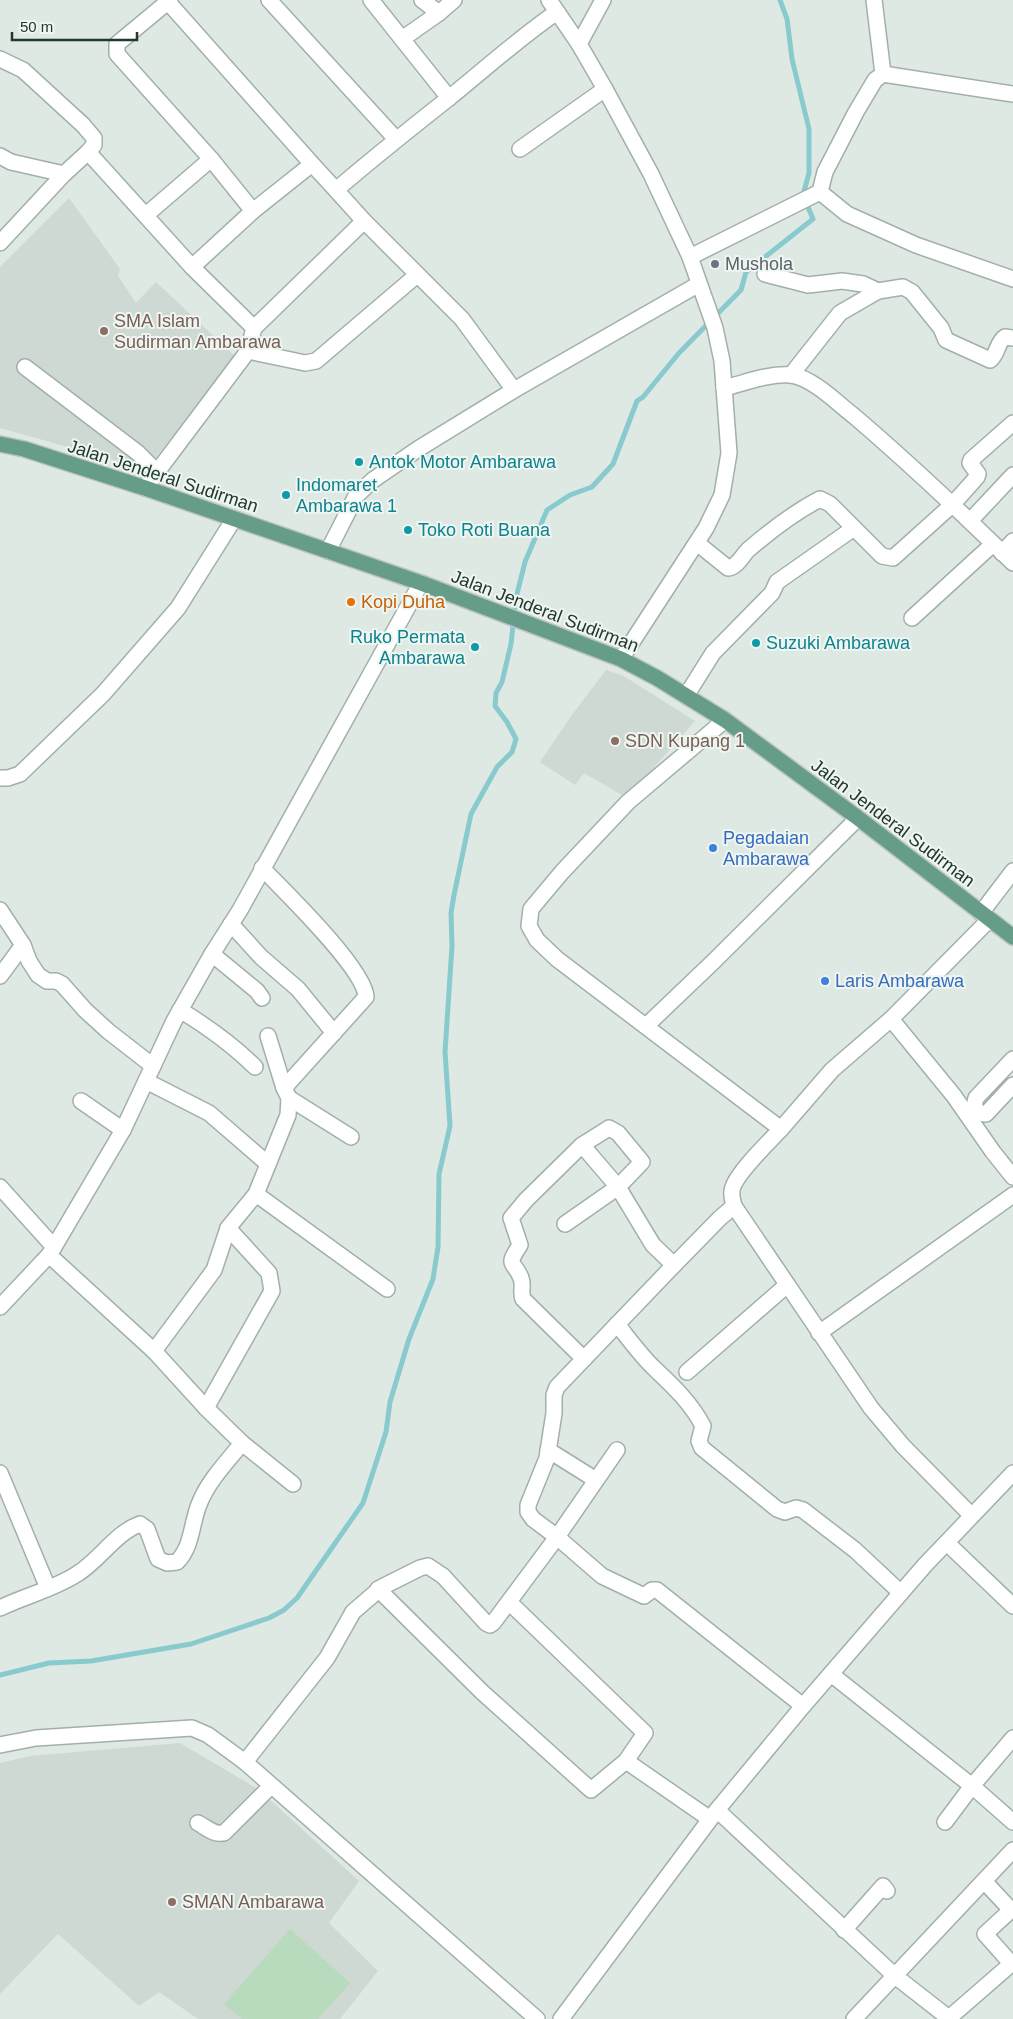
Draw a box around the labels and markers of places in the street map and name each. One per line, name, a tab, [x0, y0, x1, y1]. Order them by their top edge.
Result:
place label: Mushola	[725, 254, 794, 274]
marker: Mushola	[709, 258, 721, 270]
place label: SMA Islam Sudirman Ambarawa	[114, 311, 282, 352]
marker: SMA Islam Sudirman Ambarawa	[98, 325, 110, 337]
place label: Antok Motor Ambarawa	[369, 452, 557, 472]
marker: Antok Motor Ambarawa	[353, 456, 365, 468]
place label: Indomaret Ambarawa 1	[296, 475, 397, 516]
marker: Indomaret Ambarawa 1	[280, 489, 292, 501]
place label: Toko Roti Buana	[418, 520, 551, 540]
marker: Toko Roti Buana	[402, 524, 414, 536]
place label: Kopi Duha	[361, 592, 446, 612]
marker: Kopi Duha	[345, 596, 357, 608]
place label: Ruko Permata Ambarawa	[350, 627, 466, 668]
place label: Suzuki Ambarawa	[766, 633, 911, 653]
marker: Suzuki Ambarawa	[750, 637, 762, 649]
marker: Ruko Permata Ambarawa	[469, 641, 481, 653]
place label: SDN Kupang 1	[625, 731, 745, 751]
marker: SDN Kupang 1	[609, 735, 621, 747]
place label: Pegadaian Ambarawa	[723, 828, 810, 869]
marker: Pegadaian Ambarawa	[707, 842, 719, 854]
place label: Laris Ambarawa	[835, 971, 965, 991]
marker: Laris Ambarawa	[819, 975, 831, 987]
place label: SMAN Ambarawa	[182, 1892, 325, 1912]
marker: SMAN Ambarawa	[166, 1896, 178, 1908]

